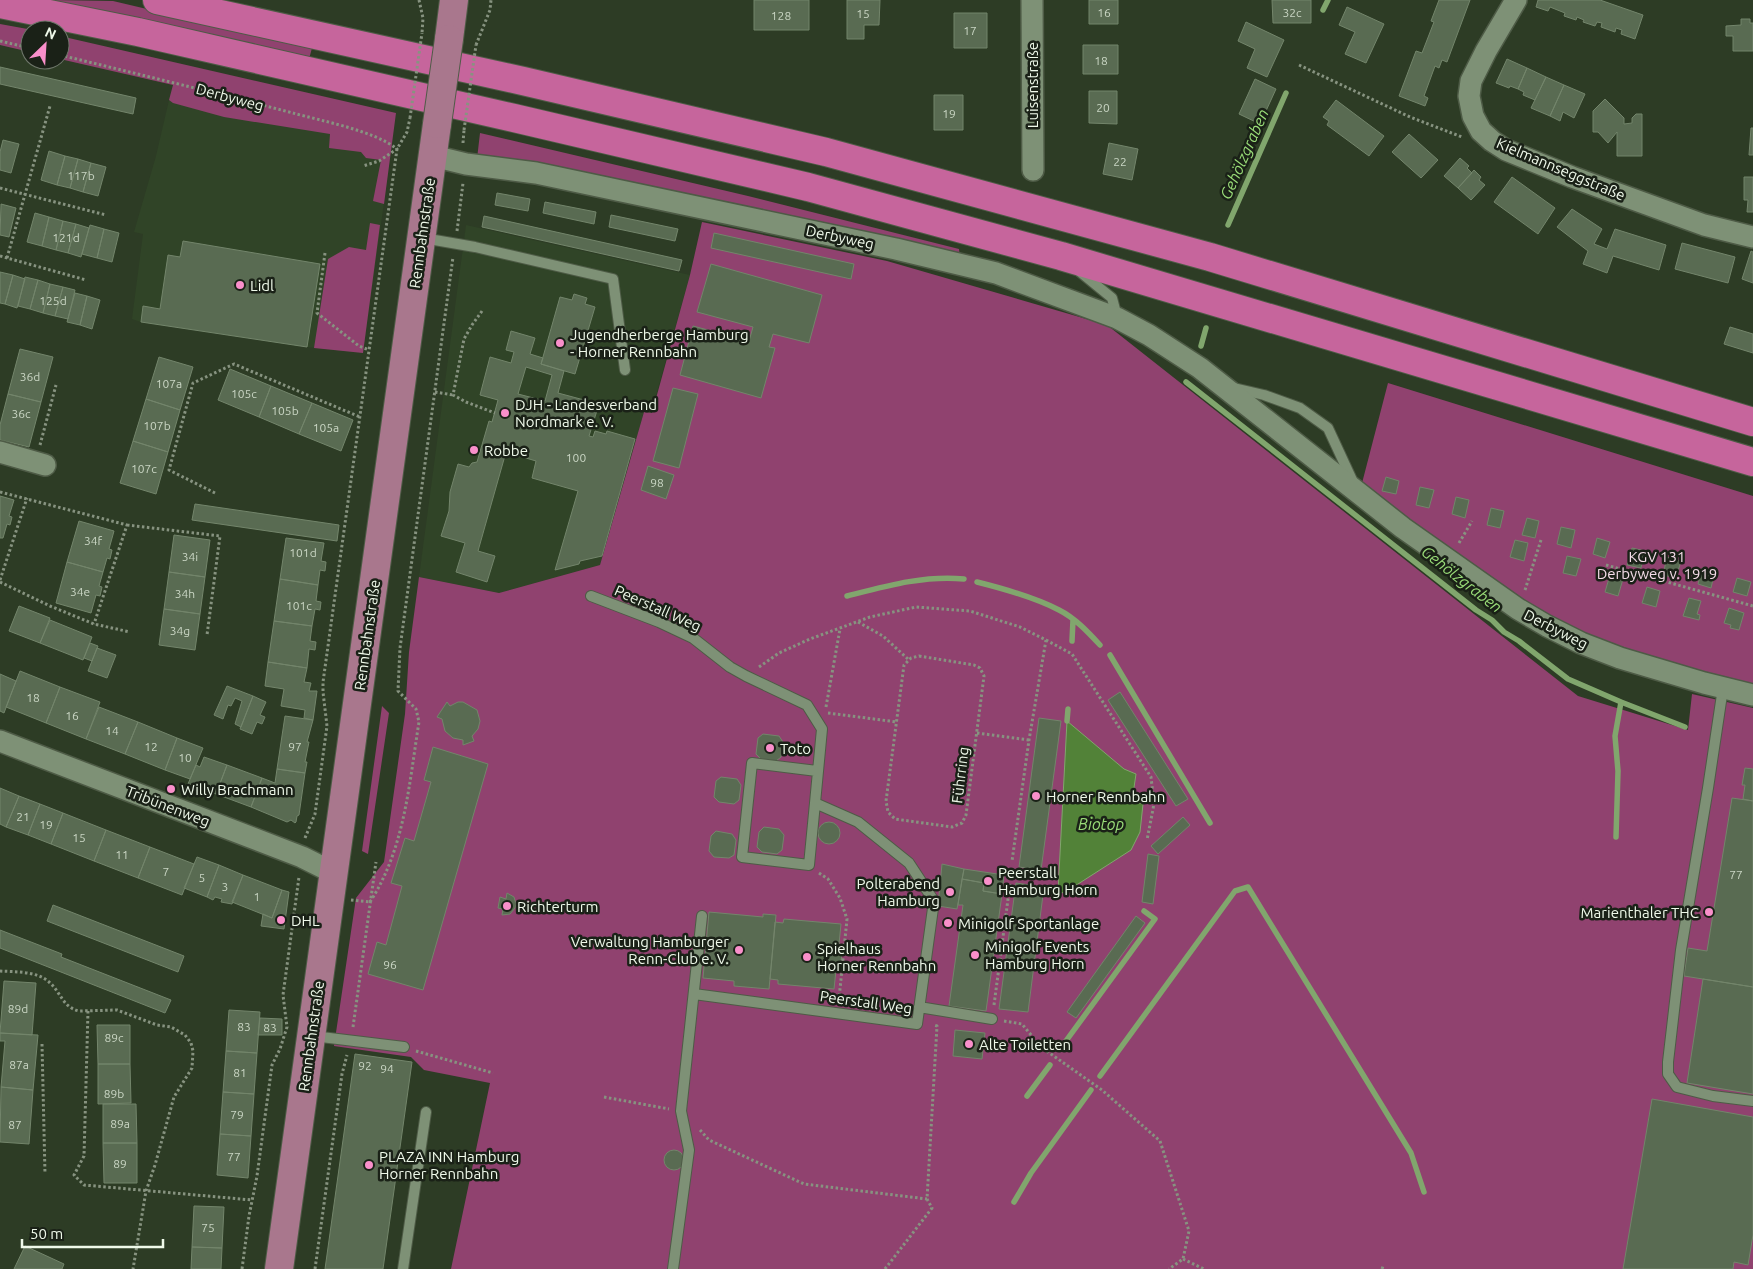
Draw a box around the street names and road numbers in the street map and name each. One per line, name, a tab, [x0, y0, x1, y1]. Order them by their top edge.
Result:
street label: Luisenstraße	[1024, 42, 1041, 128]
street label: Derbyweg	[194, 80, 266, 114]
street label: Kielmannseggstraße	[1494, 134, 1628, 204]
street label: Rennbahnstraße	[406, 177, 438, 289]
street label: Derbyweg	[804, 221, 876, 253]
street label: Rennbahnstraße	[351, 579, 383, 691]
street label: Peerstall Weg	[612, 581, 704, 635]
street label: Derbyweg	[1521, 606, 1591, 652]
street label: Führring	[948, 746, 972, 804]
street label: Tribünenweg	[124, 782, 212, 830]
street label: Rennbahnstraße	[295, 980, 327, 1092]
street label: Peerstall Weg	[819, 987, 913, 1017]

